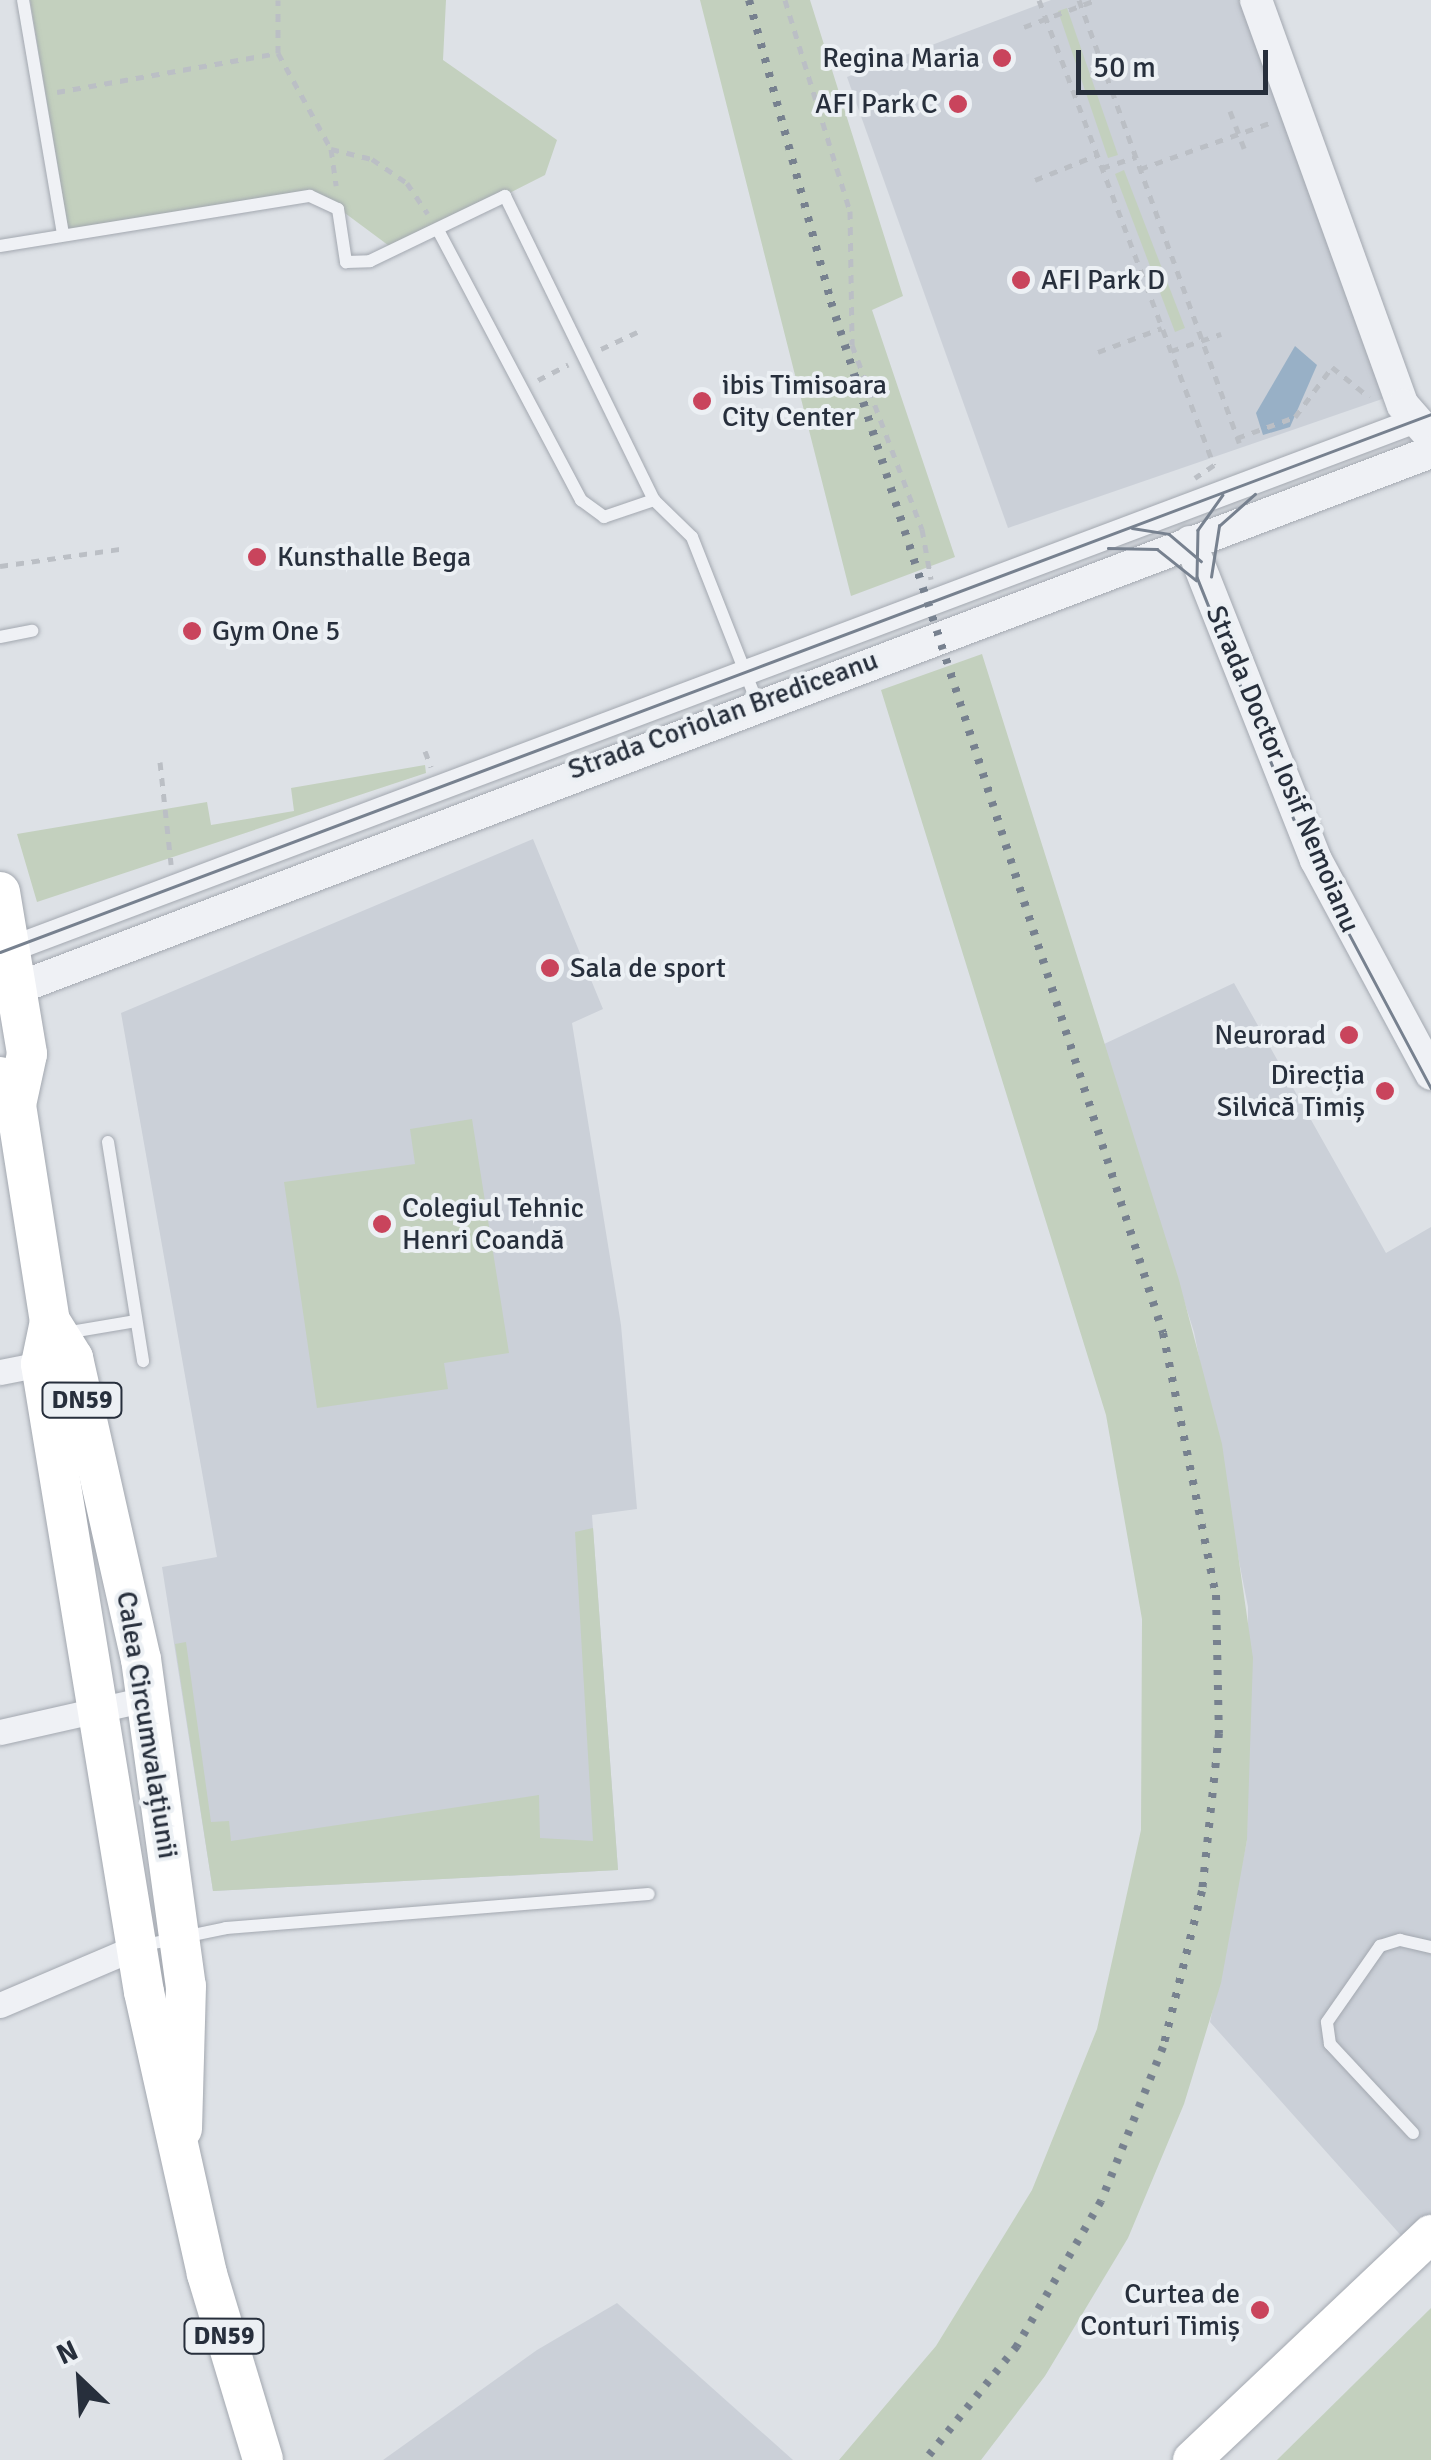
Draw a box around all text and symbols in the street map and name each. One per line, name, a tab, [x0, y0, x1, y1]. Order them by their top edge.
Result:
scale bar	[1081, 30, 1274, 92]
place label: Regina Maria	[822, 41, 980, 75]
marker: Regina Maria	[989, 45, 1015, 71]
text: 50 m	[1093, 49, 1156, 86]
place label: AFI Park C	[815, 87, 938, 121]
marker: AFI Park C	[947, 93, 969, 115]
place label: AFI Park D	[1041, 263, 1165, 297]
marker: AFI Park D	[1010, 269, 1032, 291]
place label: ibis Timisoara City Center	[722, 368, 887, 434]
marker: ibis Timisoara City Center	[691, 390, 713, 412]
place label: Kunsthalle Bega	[277, 540, 471, 574]
marker: Kunsthalle Bega	[246, 546, 268, 568]
street label: Strada Doctor Iosif Nemoianu	[1199, 601, 1367, 937]
place label: Gym One 5	[212, 614, 340, 648]
marker: Gym One 5	[181, 620, 203, 642]
street label: Strada Coriolan Brediceanu	[563, 643, 883, 787]
place label: Sala de sport	[570, 951, 726, 985]
marker: Sala de sport	[539, 957, 561, 979]
place label: Neurorad	[1214, 1018, 1326, 1052]
marker: Neurorad	[1336, 1022, 1362, 1048]
place label: Direcția Silvică Timiș	[1217, 1058, 1365, 1124]
marker: Direcția Silvică Timiș	[1374, 1080, 1396, 1102]
place label: Colegiul Tehnic Henri Coandă	[402, 1191, 584, 1257]
marker: Colegiul Tehnic Henri Coandă	[371, 1213, 393, 1235]
road number: DN59	[39, 1380, 124, 1420]
street label: Calea Circumvalațiunii	[109, 1589, 185, 1861]
place label: Curtea de Conturi Timiș	[1080, 2277, 1240, 2343]
marker: Curtea de Conturi Timiș	[1249, 2299, 1271, 2321]
road number: DN59	[182, 2316, 266, 2356]
north arrow	[30, 2330, 130, 2430]
text: N	[51, 2333, 83, 2372]

